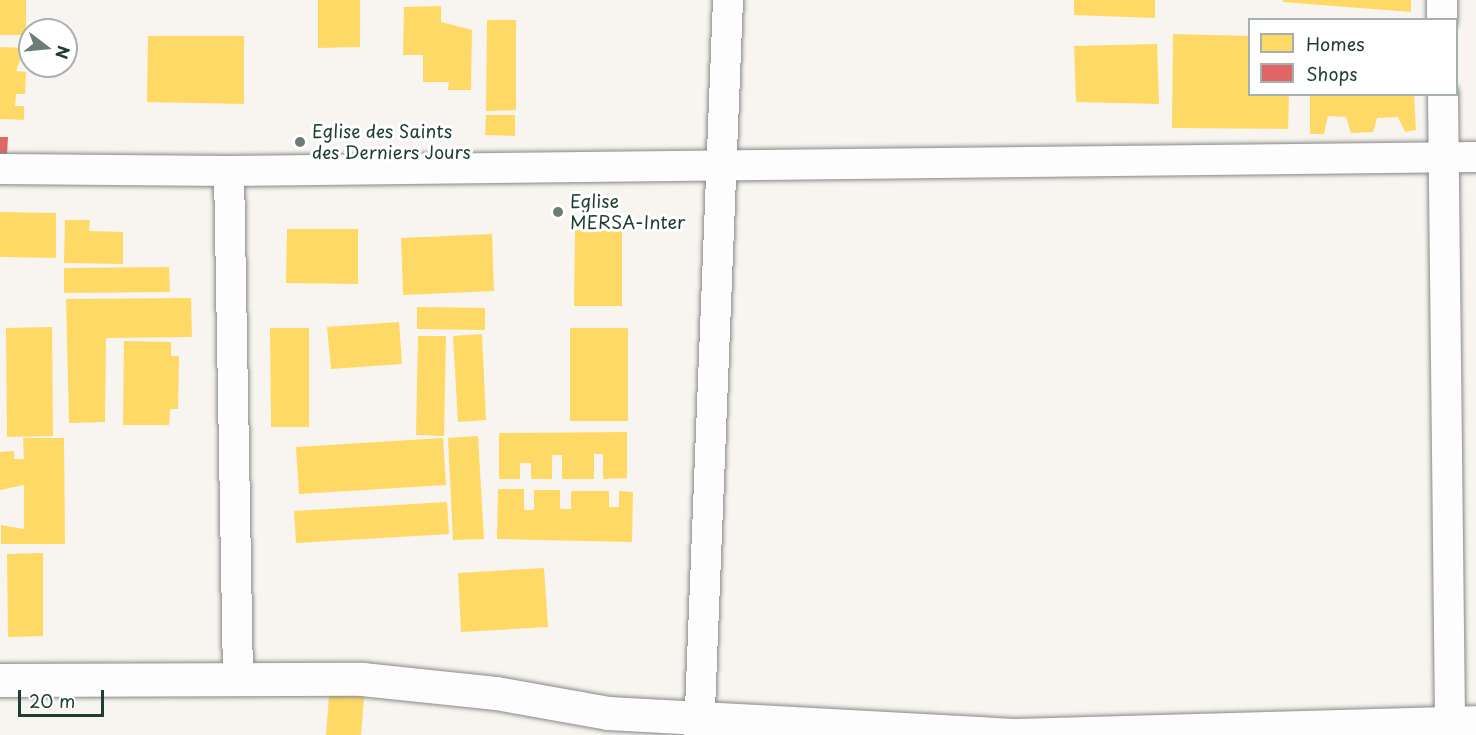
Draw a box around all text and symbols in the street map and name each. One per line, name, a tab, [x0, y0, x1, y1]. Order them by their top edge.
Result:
north arrow	[18, 18, 78, 78]
legend	[1248, 18, 1458, 96]
text: Homes	[1306, 30, 1364, 57]
text: N	[50, 43, 77, 62]
text: Shops	[1306, 60, 1357, 87]
place label: Eglise des Saints des Derniers Jours	[312, 121, 474, 164]
marker: Eglise des Saints des Derniers Jours	[293, 135, 307, 149]
place label: Eglise MERSA-Inter	[570, 191, 685, 234]
marker: Eglise MERSA-Inter	[551, 205, 565, 219]
scale bar	[21, 678, 106, 716]
text: 20 m	[29, 687, 75, 714]

